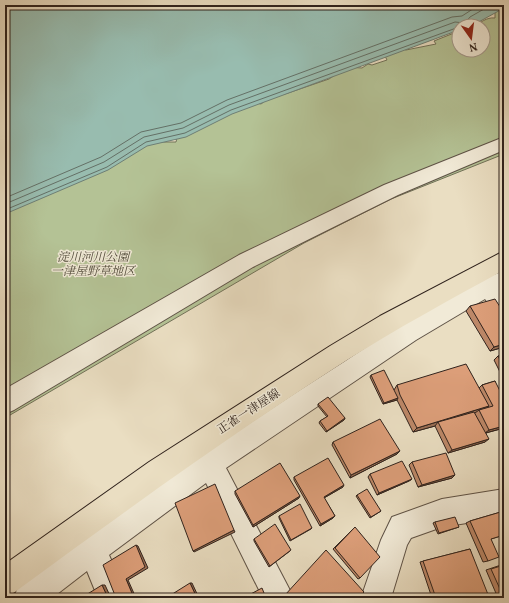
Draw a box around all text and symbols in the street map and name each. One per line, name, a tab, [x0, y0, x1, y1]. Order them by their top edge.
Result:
north arrow	[451, 18, 491, 58]
text: N	[467, 38, 479, 54]
park label: 淀川河川公園 一津屋野草地区	[51, 250, 137, 280]
street label: 正雀一津屋線	[214, 386, 284, 438]

